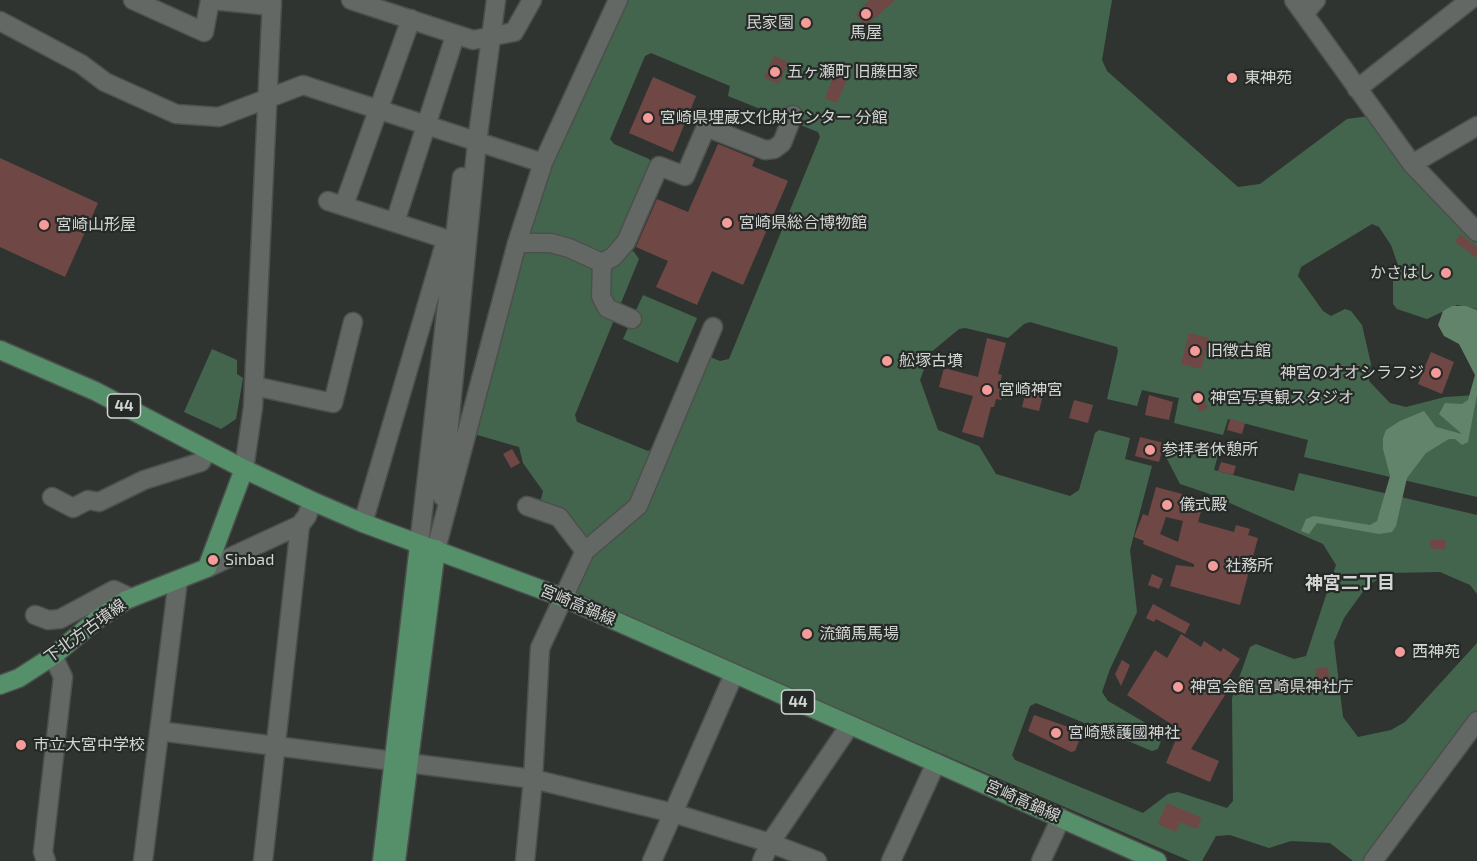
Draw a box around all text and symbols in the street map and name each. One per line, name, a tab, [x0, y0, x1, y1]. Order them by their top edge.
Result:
marker: 馬屋	[859, 7, 873, 21]
place label: 民家園	[746, 13, 794, 33]
marker: 民家園	[799, 16, 813, 30]
place label: 馬屋	[850, 23, 882, 43]
place label: 五ヶ瀬町 旧藤田家	[787, 62, 919, 82]
marker: 五ヶ瀬町 旧藤田家	[768, 65, 782, 79]
place label: 東神苑	[1244, 68, 1292, 88]
marker: 東神苑	[1225, 71, 1239, 85]
place label: 宮崎県埋蔵文化財センター 分館	[660, 108, 888, 128]
marker: 宮崎県埋蔵文化財センター 分館	[641, 111, 655, 125]
place label: 宮崎県総合博物館	[739, 213, 867, 233]
place label: 宮崎山形屋	[56, 215, 136, 235]
marker: 宮崎県総合博物館	[720, 216, 734, 230]
marker: 宮崎山形屋	[37, 218, 51, 232]
place label: かさはし	[1370, 263, 1434, 283]
marker: かさはし	[1439, 266, 1453, 280]
place label: 旧徴古館	[1207, 341, 1271, 361]
marker: 旧徴古館	[1188, 344, 1202, 358]
place label: 舩塚古墳	[899, 351, 963, 371]
marker: 舩塚古墳	[880, 354, 894, 368]
place label: 神宮のオオシラフジ	[1280, 363, 1424, 383]
marker: 神宮のオオシラフジ	[1429, 366, 1443, 380]
place label: 宮崎神宮	[999, 380, 1063, 400]
marker: 宮崎神宮	[980, 383, 994, 397]
place label: 神宮写真観スタジオ	[1210, 388, 1354, 408]
marker: 神宮写真観スタジオ	[1191, 391, 1205, 405]
road number: 44	[108, 394, 140, 418]
place label: 参拝者休憩所	[1162, 440, 1258, 460]
marker: 参拝者休憩所	[1143, 443, 1157, 457]
place label: 儀式殿	[1179, 495, 1227, 515]
marker: 儀式殿	[1160, 498, 1174, 512]
place label: Sinbad	[225, 550, 274, 570]
marker: Sinbad	[206, 553, 220, 567]
place label: 社務所	[1225, 556, 1273, 576]
marker: 社務所	[1206, 559, 1220, 573]
district label: 神宮二丁目	[1305, 572, 1395, 594]
street label: 宮崎高鍋線	[537, 581, 619, 629]
street label: 下北方古墳線	[41, 595, 129, 667]
place label: 流鏑馬馬場	[819, 624, 899, 644]
marker: 流鏑馬馬場	[800, 627, 814, 641]
place label: 西神苑	[1412, 642, 1460, 662]
marker: 西神苑	[1393, 645, 1407, 659]
place label: 神宮会館 宮崎県神社庁	[1190, 677, 1354, 697]
marker: 神宮会館 宮崎県神社庁	[1171, 680, 1185, 694]
road number: 44	[782, 690, 814, 714]
place label: 宮崎懸護國神社	[1068, 723, 1180, 743]
marker: 宮崎懸護國神社	[1049, 726, 1063, 740]
place label: 市立大宮中学校	[33, 735, 145, 755]
marker: 市立大宮中学校	[14, 738, 28, 752]
street label: 宮崎高鍋線	[983, 776, 1063, 826]

